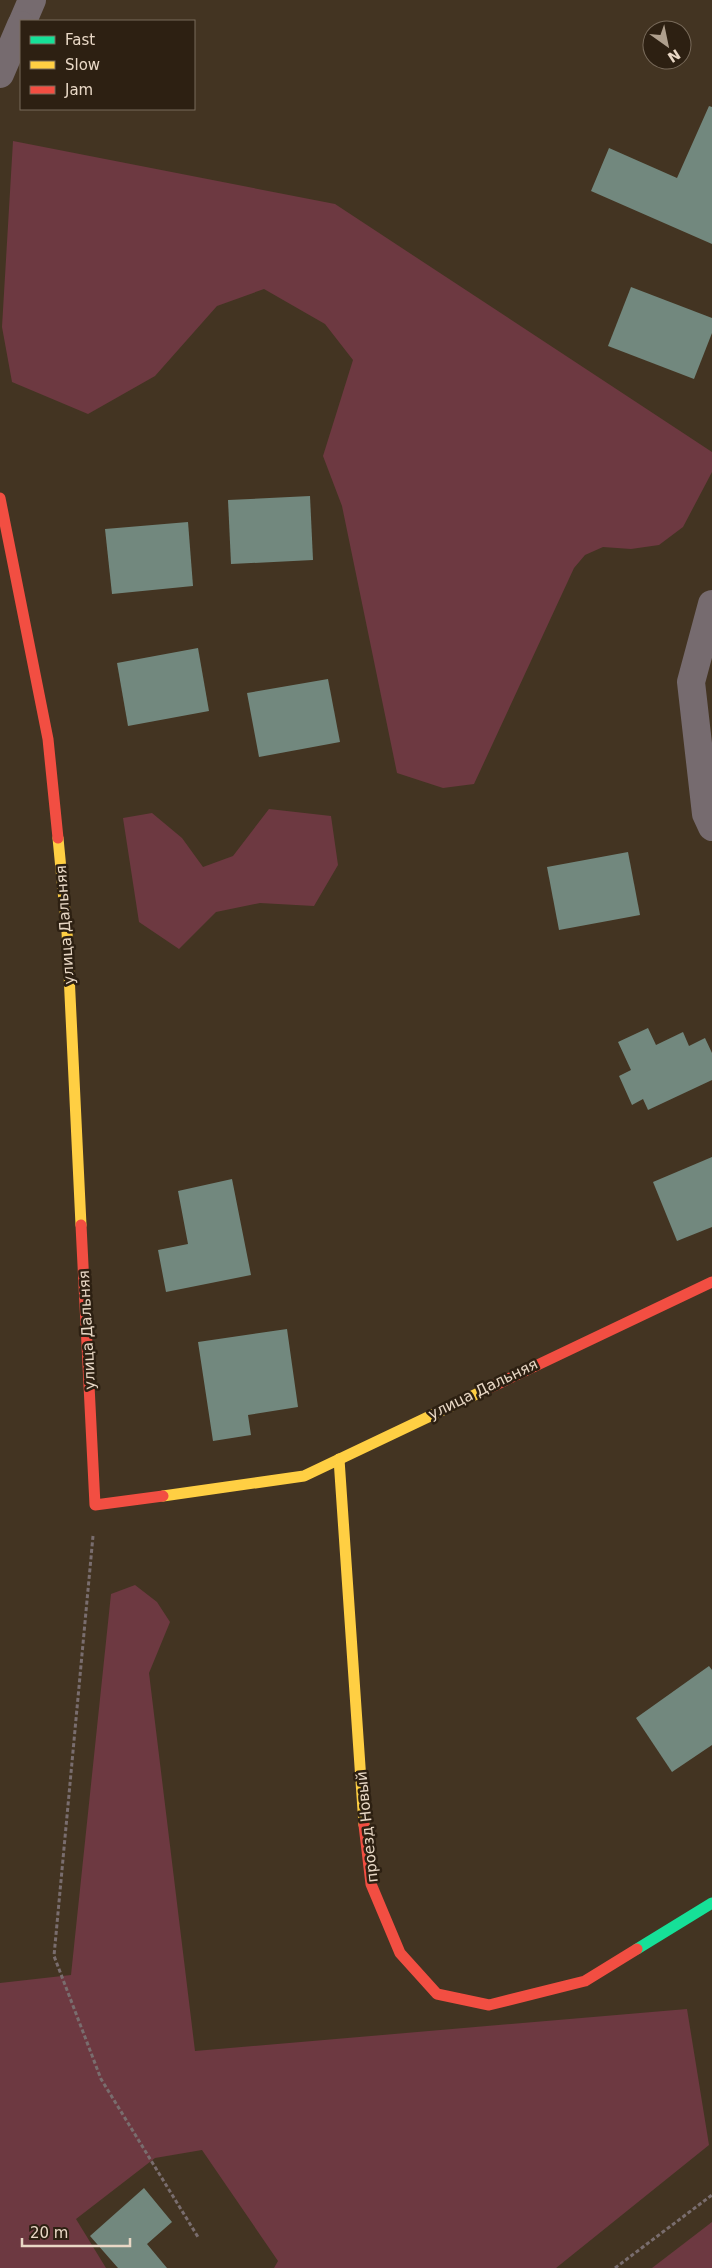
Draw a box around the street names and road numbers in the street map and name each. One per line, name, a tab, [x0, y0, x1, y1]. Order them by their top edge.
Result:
street label: улица Дальняя	[52, 865, 78, 985]
street label: улица Дальняя	[75, 1270, 99, 1390]
street label: улица Дальняя	[425, 1355, 541, 1423]
street label: проезд Новый	[352, 1770, 382, 1884]

